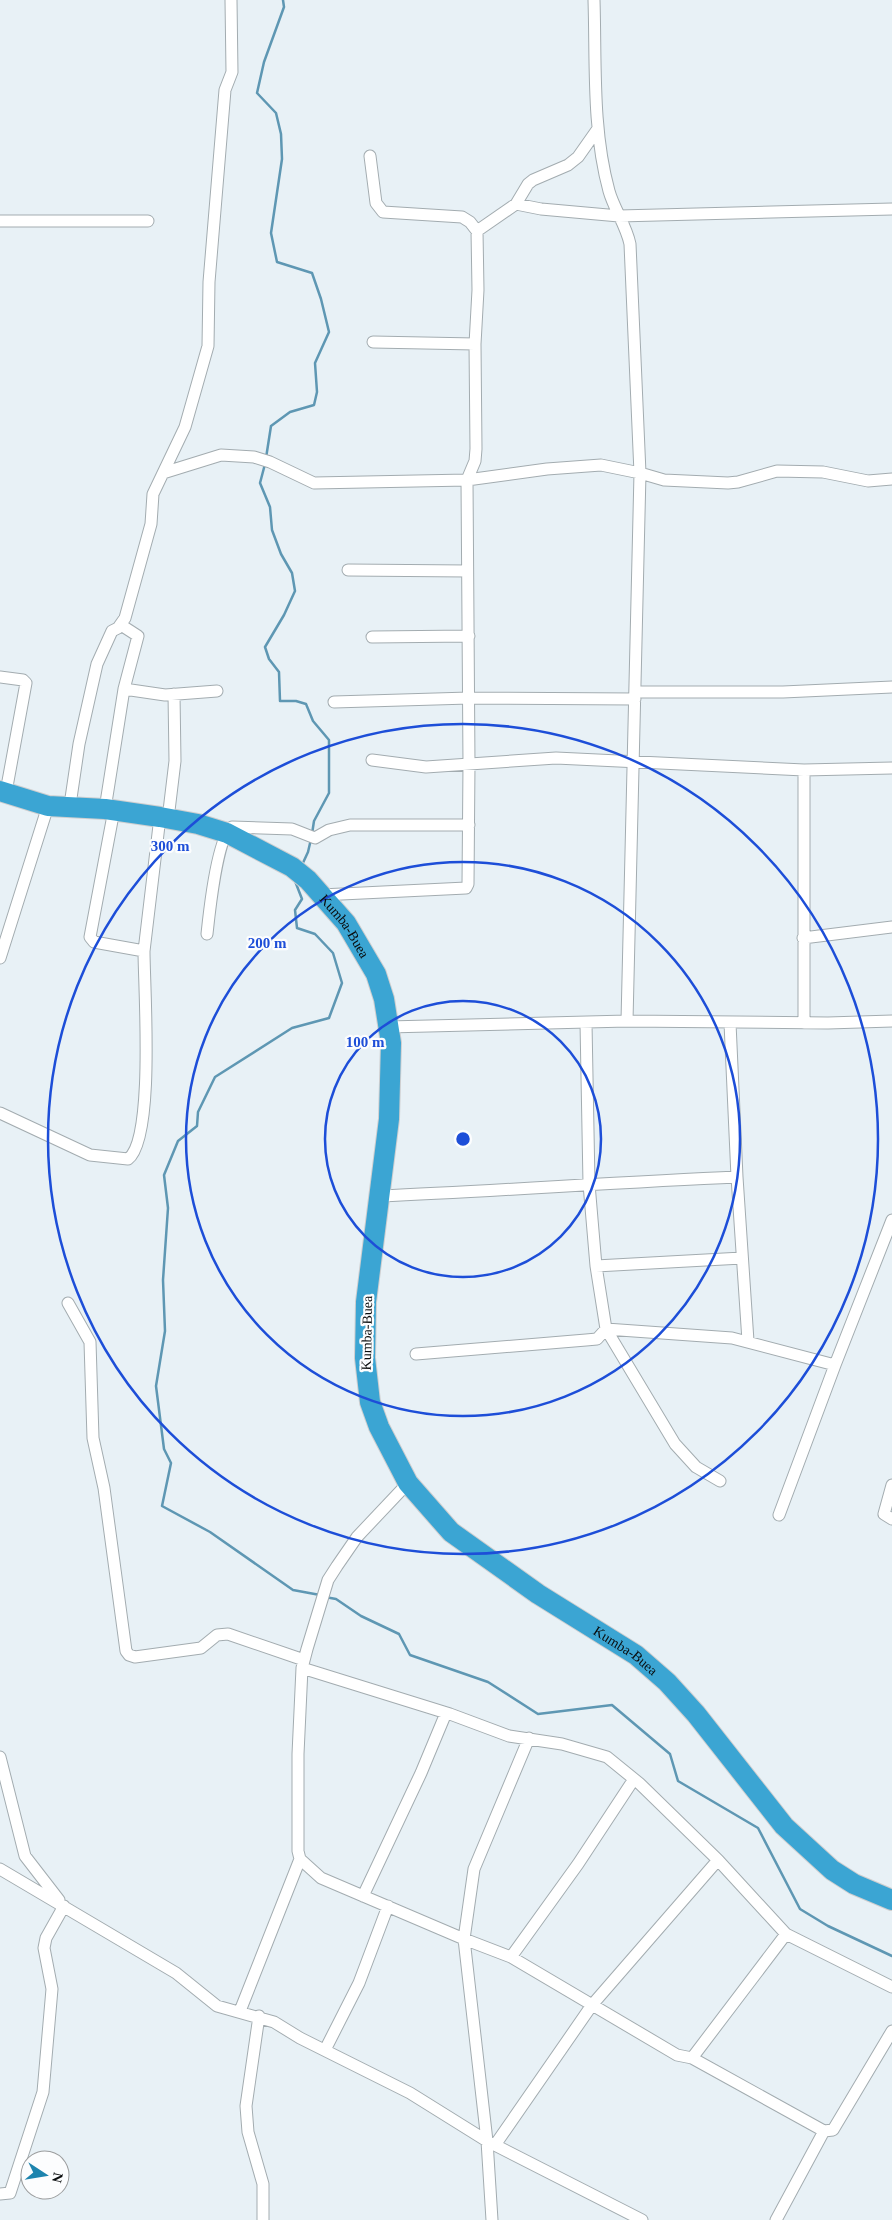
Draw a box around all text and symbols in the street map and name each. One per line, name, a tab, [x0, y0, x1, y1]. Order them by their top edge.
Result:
text: 300 m	[151, 838, 190, 854]
street label: Kumba-Buea	[317, 891, 373, 961]
text: 200 m	[248, 935, 287, 951]
text: 100 m	[346, 1034, 385, 1050]
centre of rings	[454, 1130, 472, 1148]
street label: Kumba-Buea	[359, 1295, 375, 1370]
street label: Kumba-Buea	[591, 1623, 661, 1678]
north arrow	[20, 2150, 70, 2200]
text: N	[49, 2171, 66, 2184]

